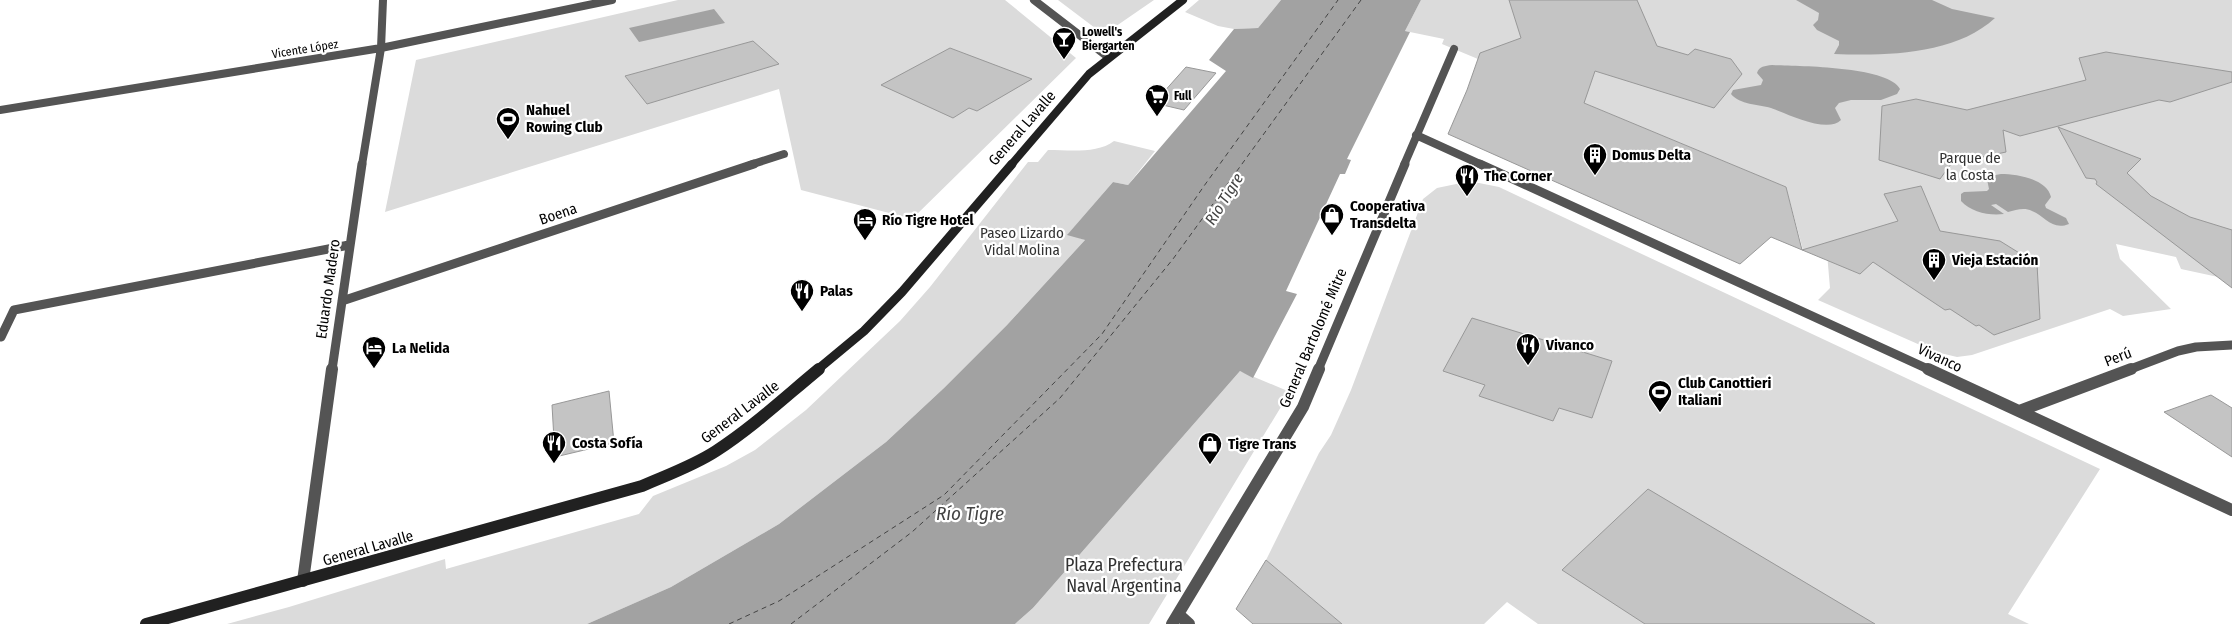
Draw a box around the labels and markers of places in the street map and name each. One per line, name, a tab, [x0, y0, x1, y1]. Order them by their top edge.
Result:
place label: Lowell's Biergarten	[1082, 25, 1135, 53]
bar icon: Lowell's Biergarten	[1051, 26, 1077, 60]
supermarket icon: Full	[1144, 83, 1170, 117]
place label: Full	[1174, 89, 1192, 103]
place label: Nahuel Rowing Club	[526, 101, 603, 136]
sports icon: Nahuel Rowing Club	[495, 106, 521, 140]
building icon: Domus Delta	[1582, 142, 1608, 176]
place label: Domus Delta	[1612, 146, 1692, 164]
restaurant icon: The Corner	[1454, 163, 1480, 197]
place label: The Corner	[1484, 167, 1552, 185]
place label: Cooperativa Transdelta	[1350, 197, 1426, 232]
shop icon: Cooperativa Transdelta	[1319, 202, 1345, 236]
hotel icon: Río Tigre Hotel	[852, 207, 878, 241]
place label: Río Tigre Hotel	[882, 211, 975, 229]
building icon: Vieja Estación	[1921, 247, 1947, 281]
place label: Vieja Estación	[1951, 251, 2038, 269]
restaurant icon: Palas	[789, 278, 815, 312]
place label: Palas	[820, 282, 853, 300]
restaurant icon: Vivanco	[1515, 332, 1541, 366]
hotel icon: La Nelida	[361, 335, 387, 369]
place label: Vivanco	[1545, 336, 1594, 354]
place label: La Nelida	[392, 339, 450, 357]
place label: Club Canottieri Italiani	[1678, 374, 1771, 409]
sports icon: Club Canottieri Italiani	[1647, 379, 1673, 413]
restaurant icon: Costa Sofía	[541, 430, 567, 464]
shop icon: Tigre Trans	[1197, 431, 1223, 465]
place label: Costa Sofía	[572, 434, 643, 452]
place label: Tigre Trans	[1228, 435, 1297, 453]

